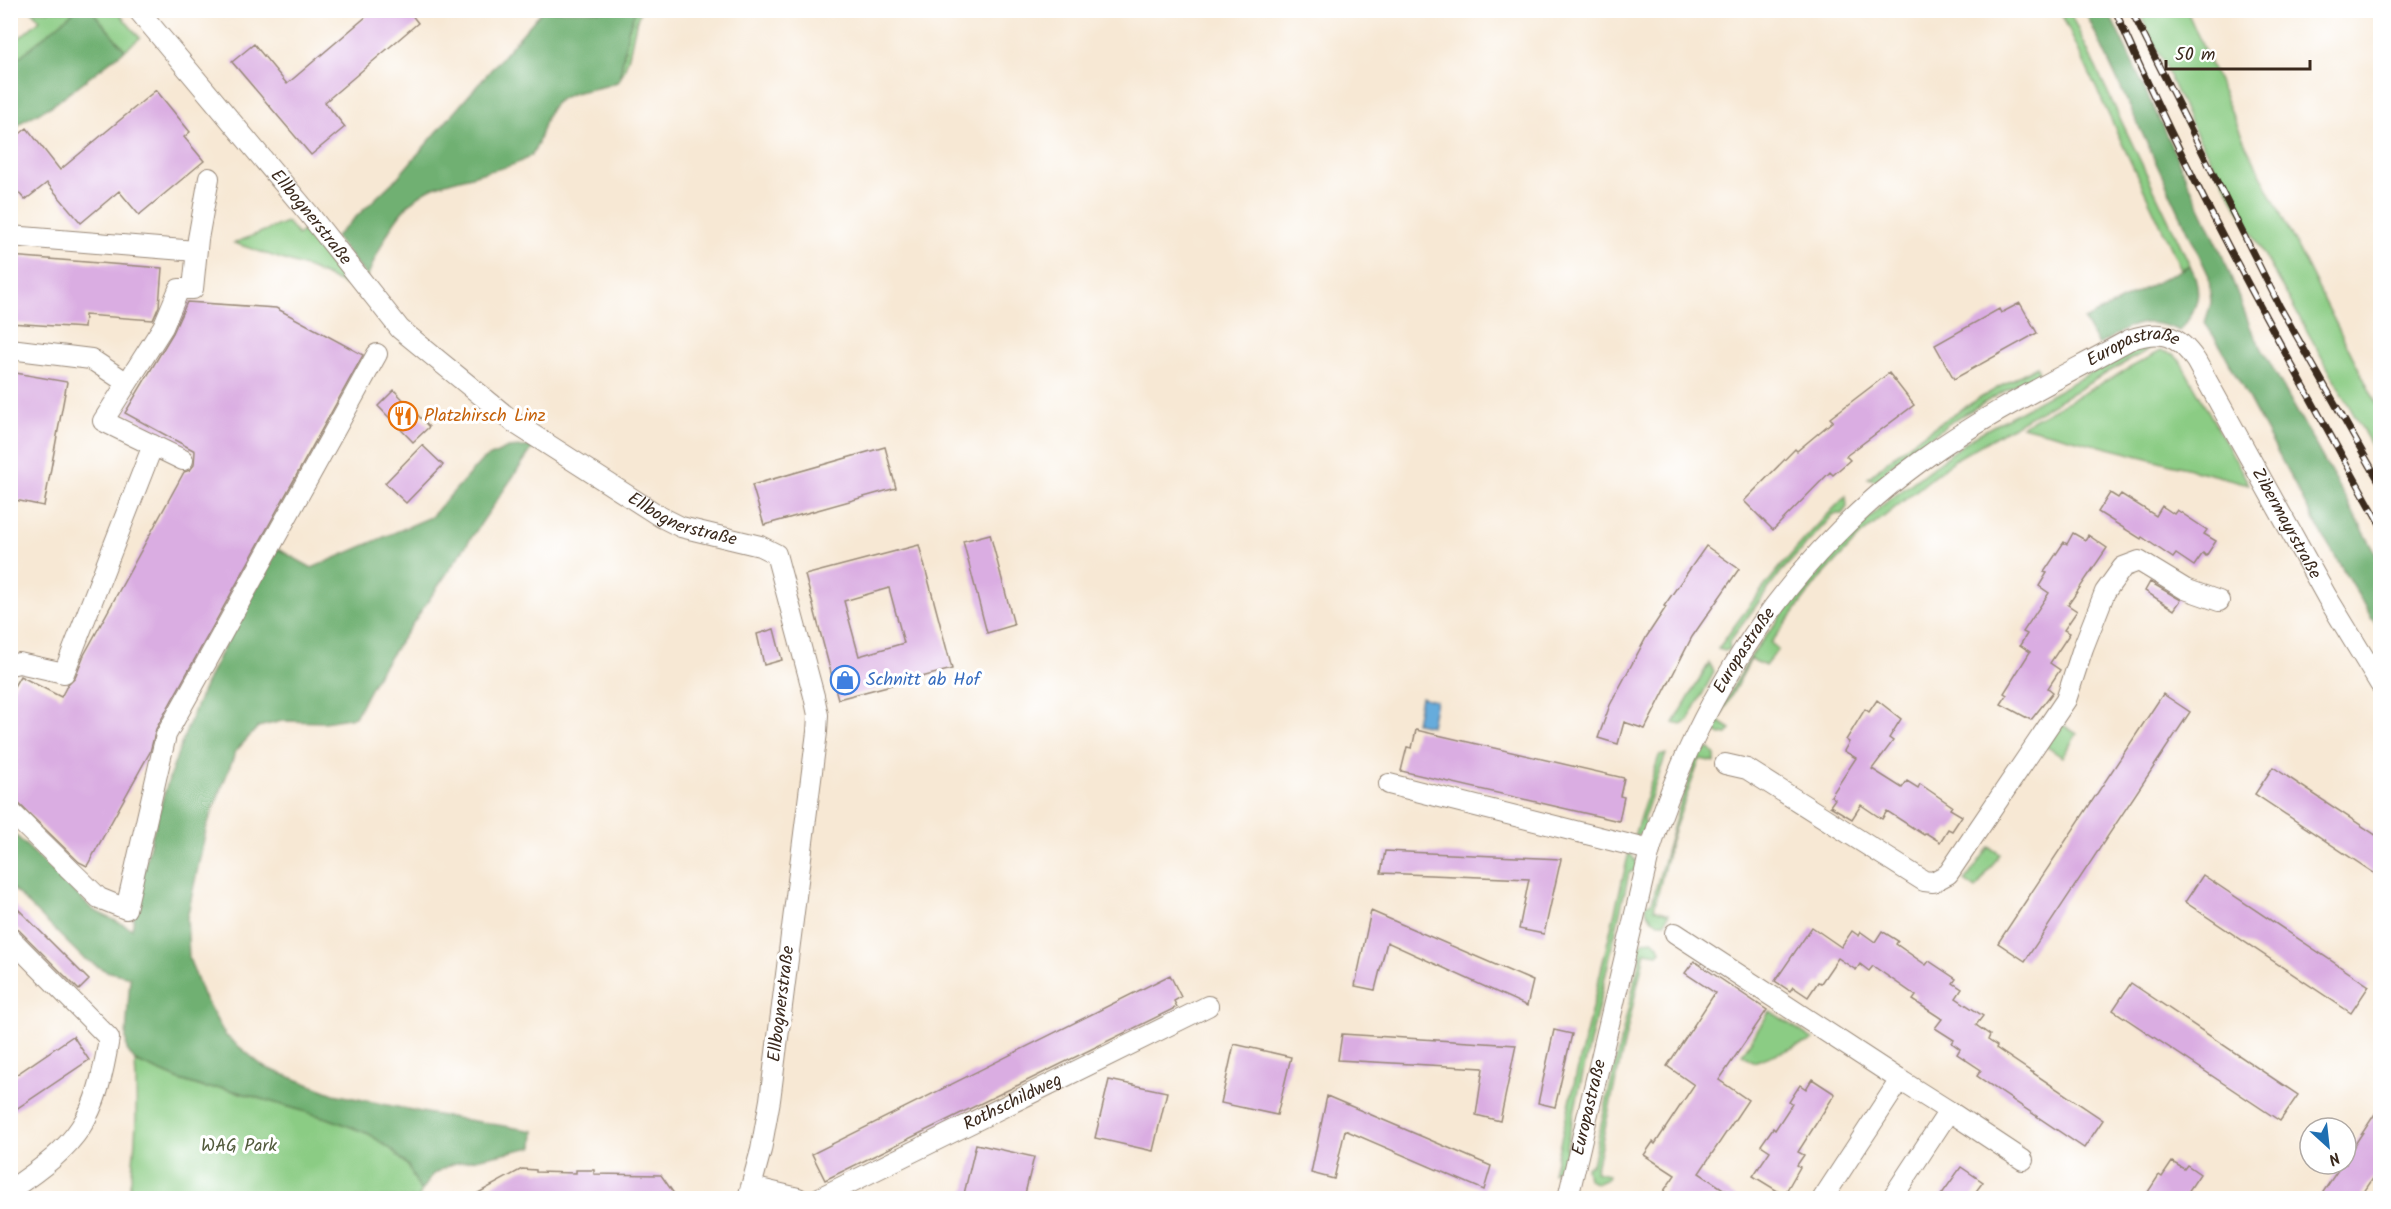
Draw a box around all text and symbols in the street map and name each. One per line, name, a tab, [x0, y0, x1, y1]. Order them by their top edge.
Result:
scale bar	[2166, 33, 2310, 71]
text: 50 m	[2175, 41, 2215, 70]
street label: Ellbognerstraße	[263, 163, 359, 272]
street label: Europastraße	[2081, 320, 2186, 375]
restaurant icon: Platzhirsch Linz	[387, 400, 419, 432]
place label: Platzhirsch Linz	[424, 402, 546, 431]
street label: Zibermayrstraße	[2243, 462, 2329, 585]
street label: Ellbognerstraße	[622, 485, 740, 554]
street label: Europastraße	[1706, 601, 1783, 699]
shop icon: Schnitt ab Hof	[829, 664, 861, 696]
place label: Schnitt ab Hof	[866, 666, 983, 695]
street label: Ellbognerstraße	[760, 944, 804, 1064]
street label: Europastraße	[1564, 1056, 1615, 1159]
street label: Rothschildweg	[958, 1066, 1067, 1139]
north arrow	[2298, 1116, 2358, 1176]
park label: WAG Park	[201, 1132, 277, 1161]
text: N	[2324, 1145, 2344, 1171]

